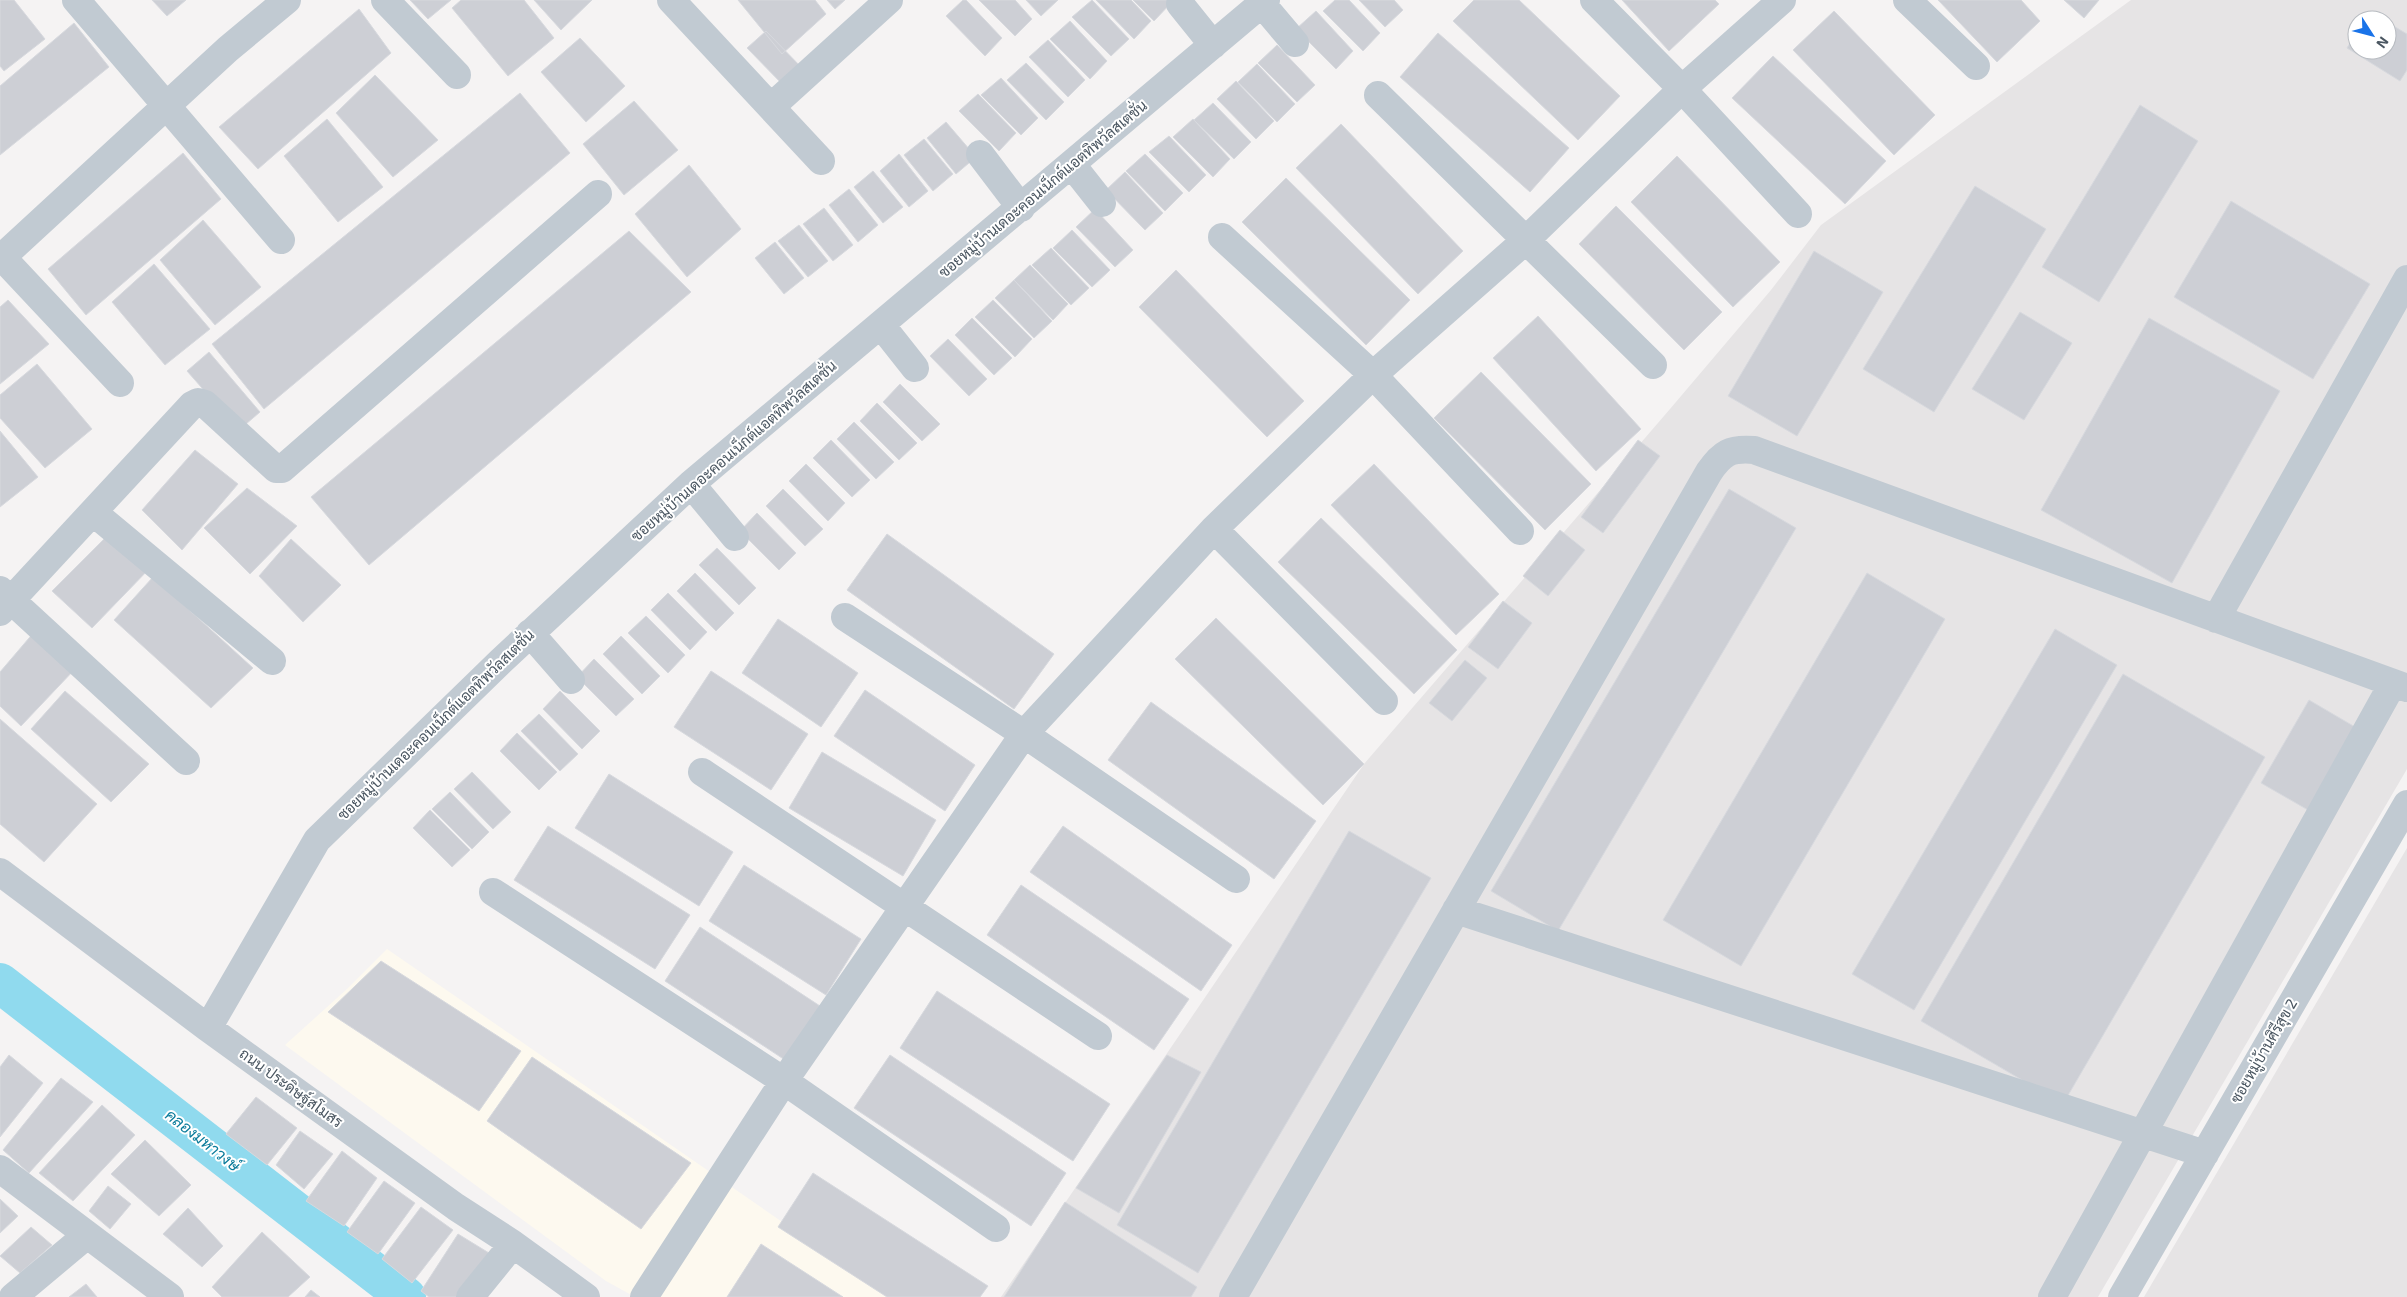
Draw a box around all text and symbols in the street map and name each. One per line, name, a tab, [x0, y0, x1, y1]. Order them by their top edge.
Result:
north arrow	[2347, 10, 2397, 60]
text: N	[2373, 34, 2393, 52]
street label: ซอยหมู่บ้านเดอะคอนเน็กต์แอตทิพวัลสเตชั่น	[932, 92, 1151, 282]
street label: ซอยหมู่บ้านเดอะคอนเน็กต์แอตทิพวัลสเตชั่น	[624, 353, 841, 546]
street label: ซอยหมู่บ้านเดอะคอนเน็กต์แอตทิพวัลสเตชั่น	[330, 622, 539, 825]
street label: ซอยหมู่บ้านศิรีสุข 2	[2226, 995, 2303, 1107]
street label: ถนน ประดิษฐ์สโมสร	[235, 1044, 347, 1132]
water label: คลองมหาวงษ์	[162, 1103, 247, 1176]

